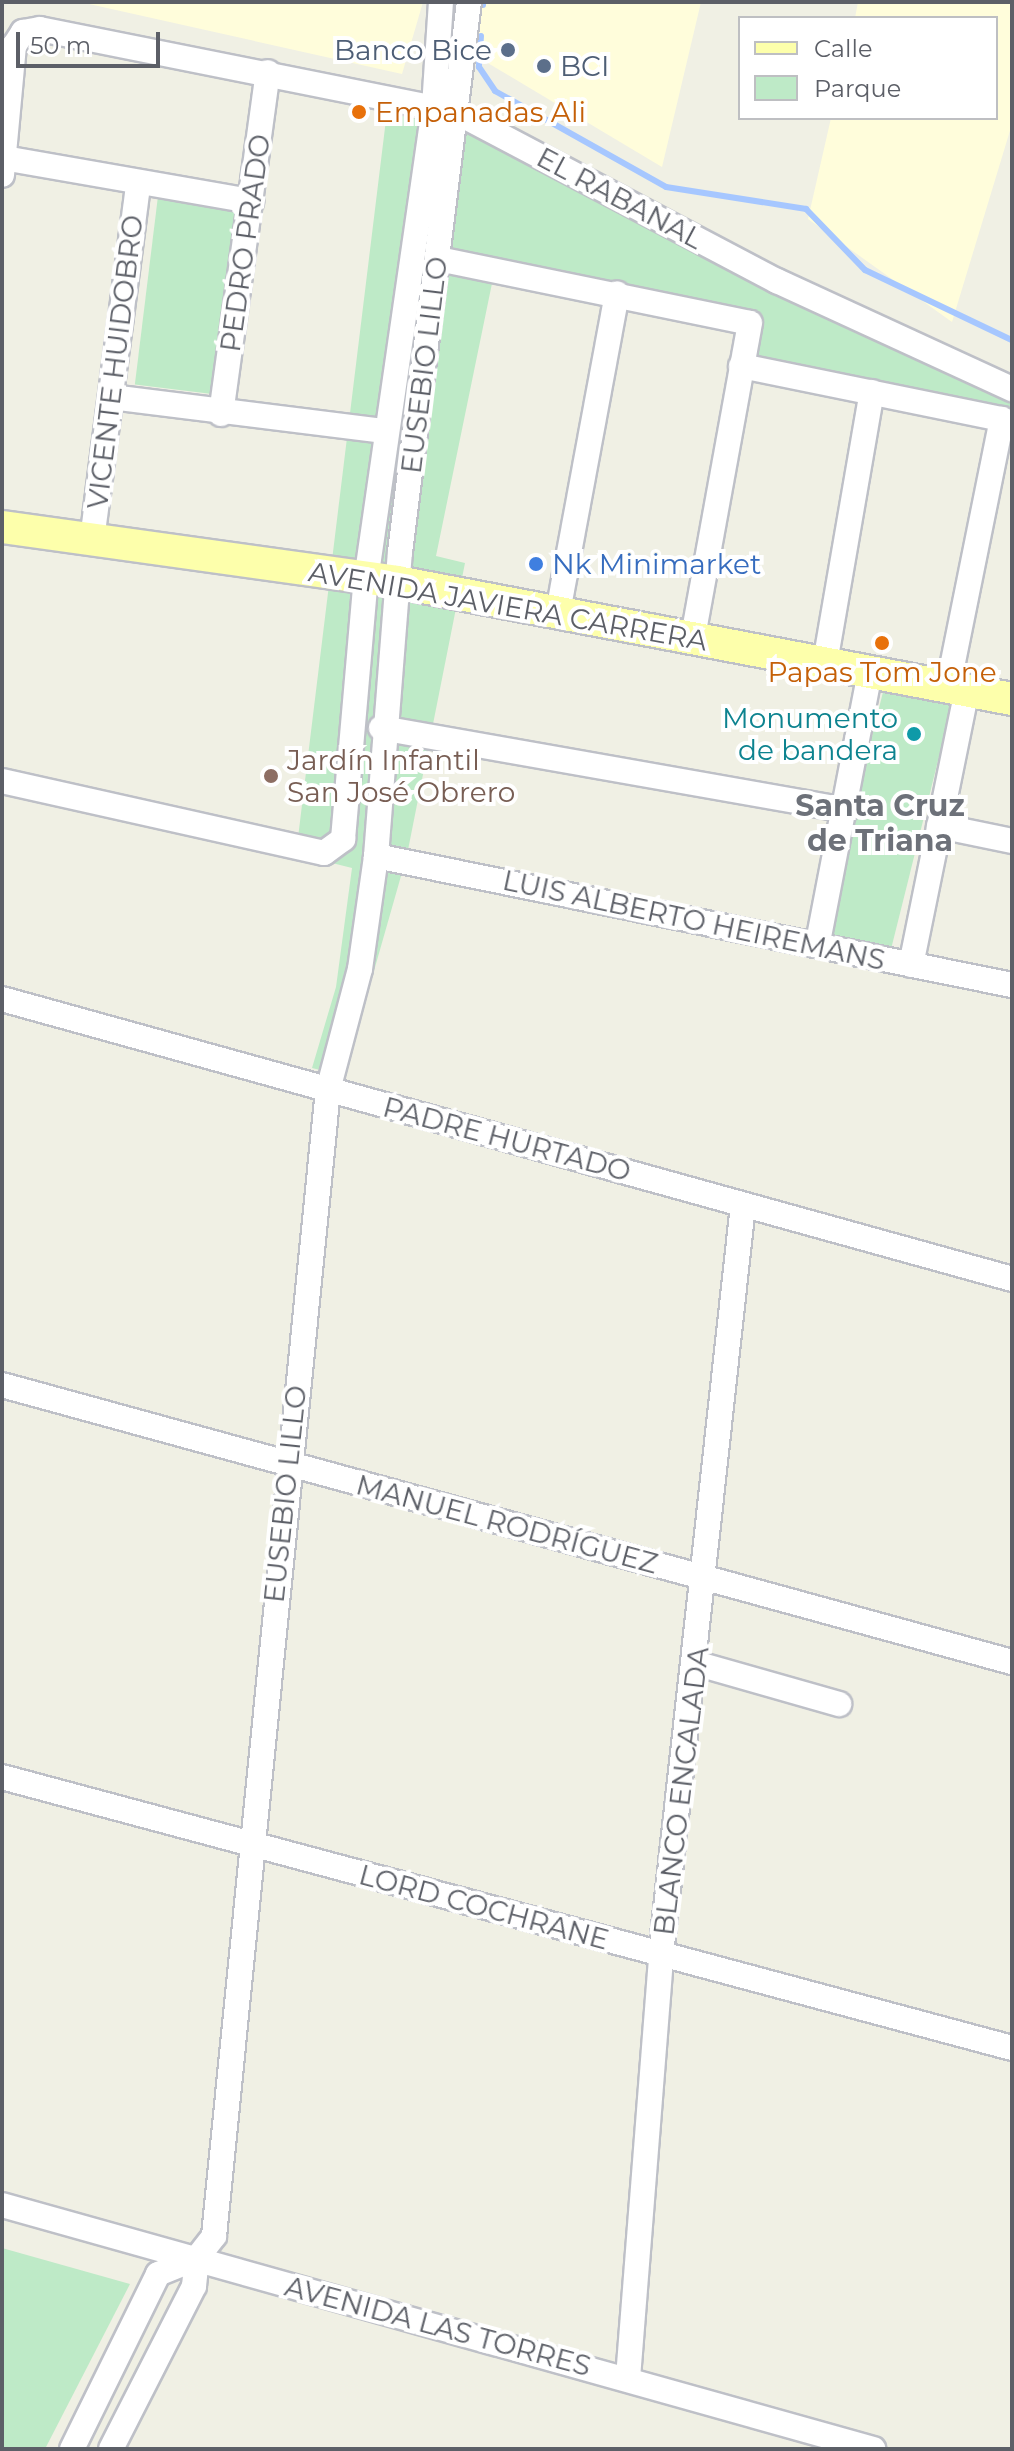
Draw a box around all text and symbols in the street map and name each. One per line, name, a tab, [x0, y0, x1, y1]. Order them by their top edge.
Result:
scale bar	[20, 16, 164, 66]
legend	[738, 16, 998, 120]
text: 50 m	[30, 31, 91, 60]
place label: Banco Bice	[334, 33, 492, 67]
text: Calle	[814, 34, 872, 63]
marker: Banco Bice	[499, 41, 517, 59]
place label: BCI	[560, 49, 609, 83]
marker: BCI	[535, 57, 553, 75]
text: Parque	[814, 74, 901, 103]
place label: Empanadas Ali	[375, 95, 586, 129]
marker: Empanadas Ali	[350, 103, 368, 121]
street label: PEDRO PRADO	[213, 132, 277, 354]
street label: EL RABANAL	[531, 140, 709, 256]
street label: VICENTE HUIDOBRO	[80, 213, 150, 511]
street label: EUSEBIO LILLO	[394, 255, 454, 475]
place label: Nk Minimarket	[552, 547, 761, 581]
street label: AVENIDA JAVIERA CARRERA	[306, 554, 710, 658]
marker: Nk Minimarket	[527, 555, 545, 573]
marker: Papas Tom Jone	[873, 634, 891, 652]
place label: Papas Tom Jone	[767, 655, 997, 689]
place label: Monumento de bandera	[722, 701, 898, 767]
marker: Monumento de bandera	[905, 725, 923, 743]
place label: Jardín Infantil San José Obrero	[287, 743, 515, 809]
marker: Jardín Infantil San José Obrero	[262, 767, 280, 785]
district label: Santa Cruz de Triana	[795, 788, 965, 858]
street label: LUIS ALBERTO HEIREMANS	[500, 863, 888, 977]
street label: PADRE HURTADO	[379, 1090, 635, 1188]
street label: EUSEBIO LILLO	[257, 1384, 313, 1604]
street label: MANUEL RODRÍGUEZ	[353, 1468, 661, 1580]
street label: BLANCO ENCALADA	[647, 1645, 715, 1937]
street label: LORD COCHRANE	[355, 1858, 613, 1956]
street label: AVENIDA LAS TORRES	[281, 2269, 595, 2383]

